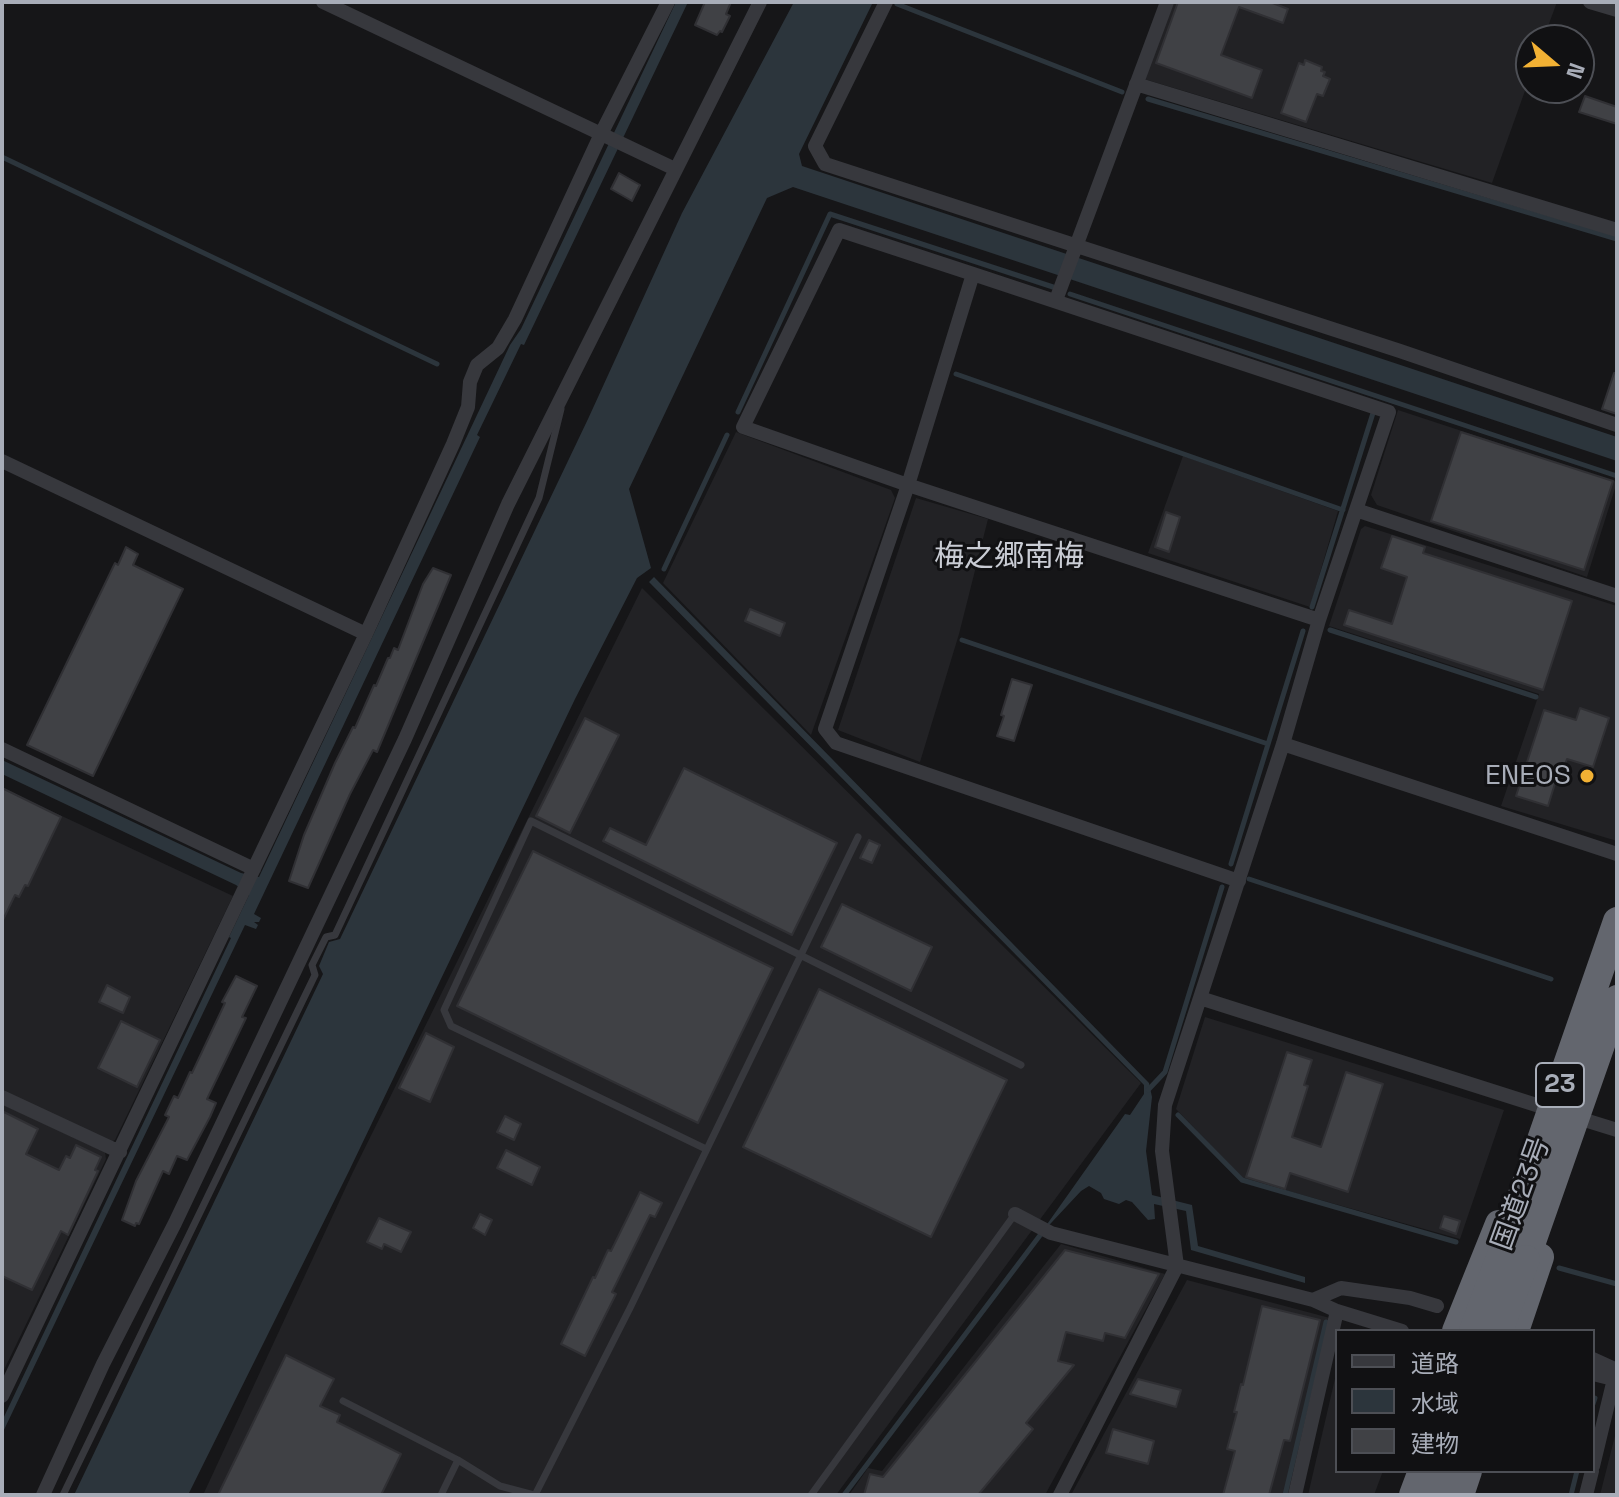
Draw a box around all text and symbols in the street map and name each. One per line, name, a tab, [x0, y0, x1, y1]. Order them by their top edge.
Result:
north arrow	[1515, 24, 1595, 104]
text: N	[1560, 60, 1591, 83]
district label: 梅之郷南梅	[934, 540, 1084, 576]
place label: ENEOS	[1485, 759, 1571, 793]
marker: ENEOS	[1578, 767, 1596, 785]
road number: 23	[1536, 1063, 1584, 1107]
street label: 国道23号	[1486, 1133, 1558, 1255]
legend	[1335, 1329, 1595, 1473]
text: 道路	[1411, 1348, 1459, 1379]
text: 水域	[1411, 1388, 1459, 1419]
text: 建物	[1411, 1428, 1459, 1459]

